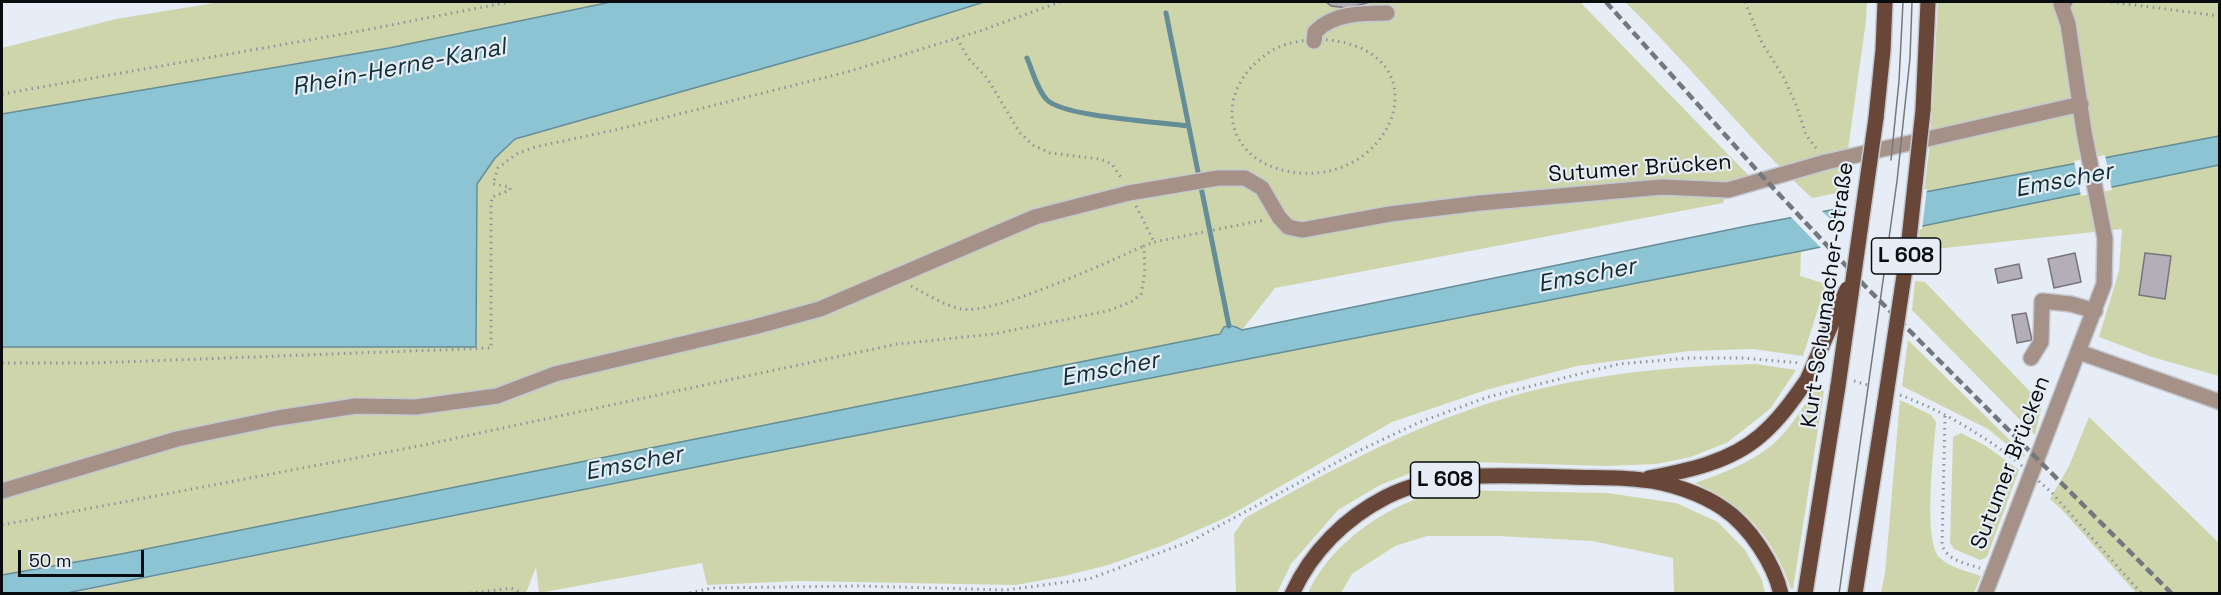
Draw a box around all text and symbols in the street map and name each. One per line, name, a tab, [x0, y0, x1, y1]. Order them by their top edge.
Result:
water label: Rhein-Herne-Kanal	[290, 33, 508, 103]
street label: Sutumer Brücken	[1547, 149, 1733, 189]
water label: Emscher	[2013, 157, 2115, 205]
street label: Kurt-Schumacher-Straße	[1796, 160, 1860, 430]
road number: L 608	[1872, 238, 1940, 274]
water label: Emscher	[1536, 252, 1638, 300]
water label: Emscher	[1059, 346, 1161, 394]
street label: Sutumer Brücken	[1966, 373, 2056, 553]
water label: Emscher	[583, 440, 685, 488]
road number: L 608	[1410, 462, 1480, 498]
scale bar	[21, 538, 147, 576]
text: 50 m	[29, 549, 71, 572]

